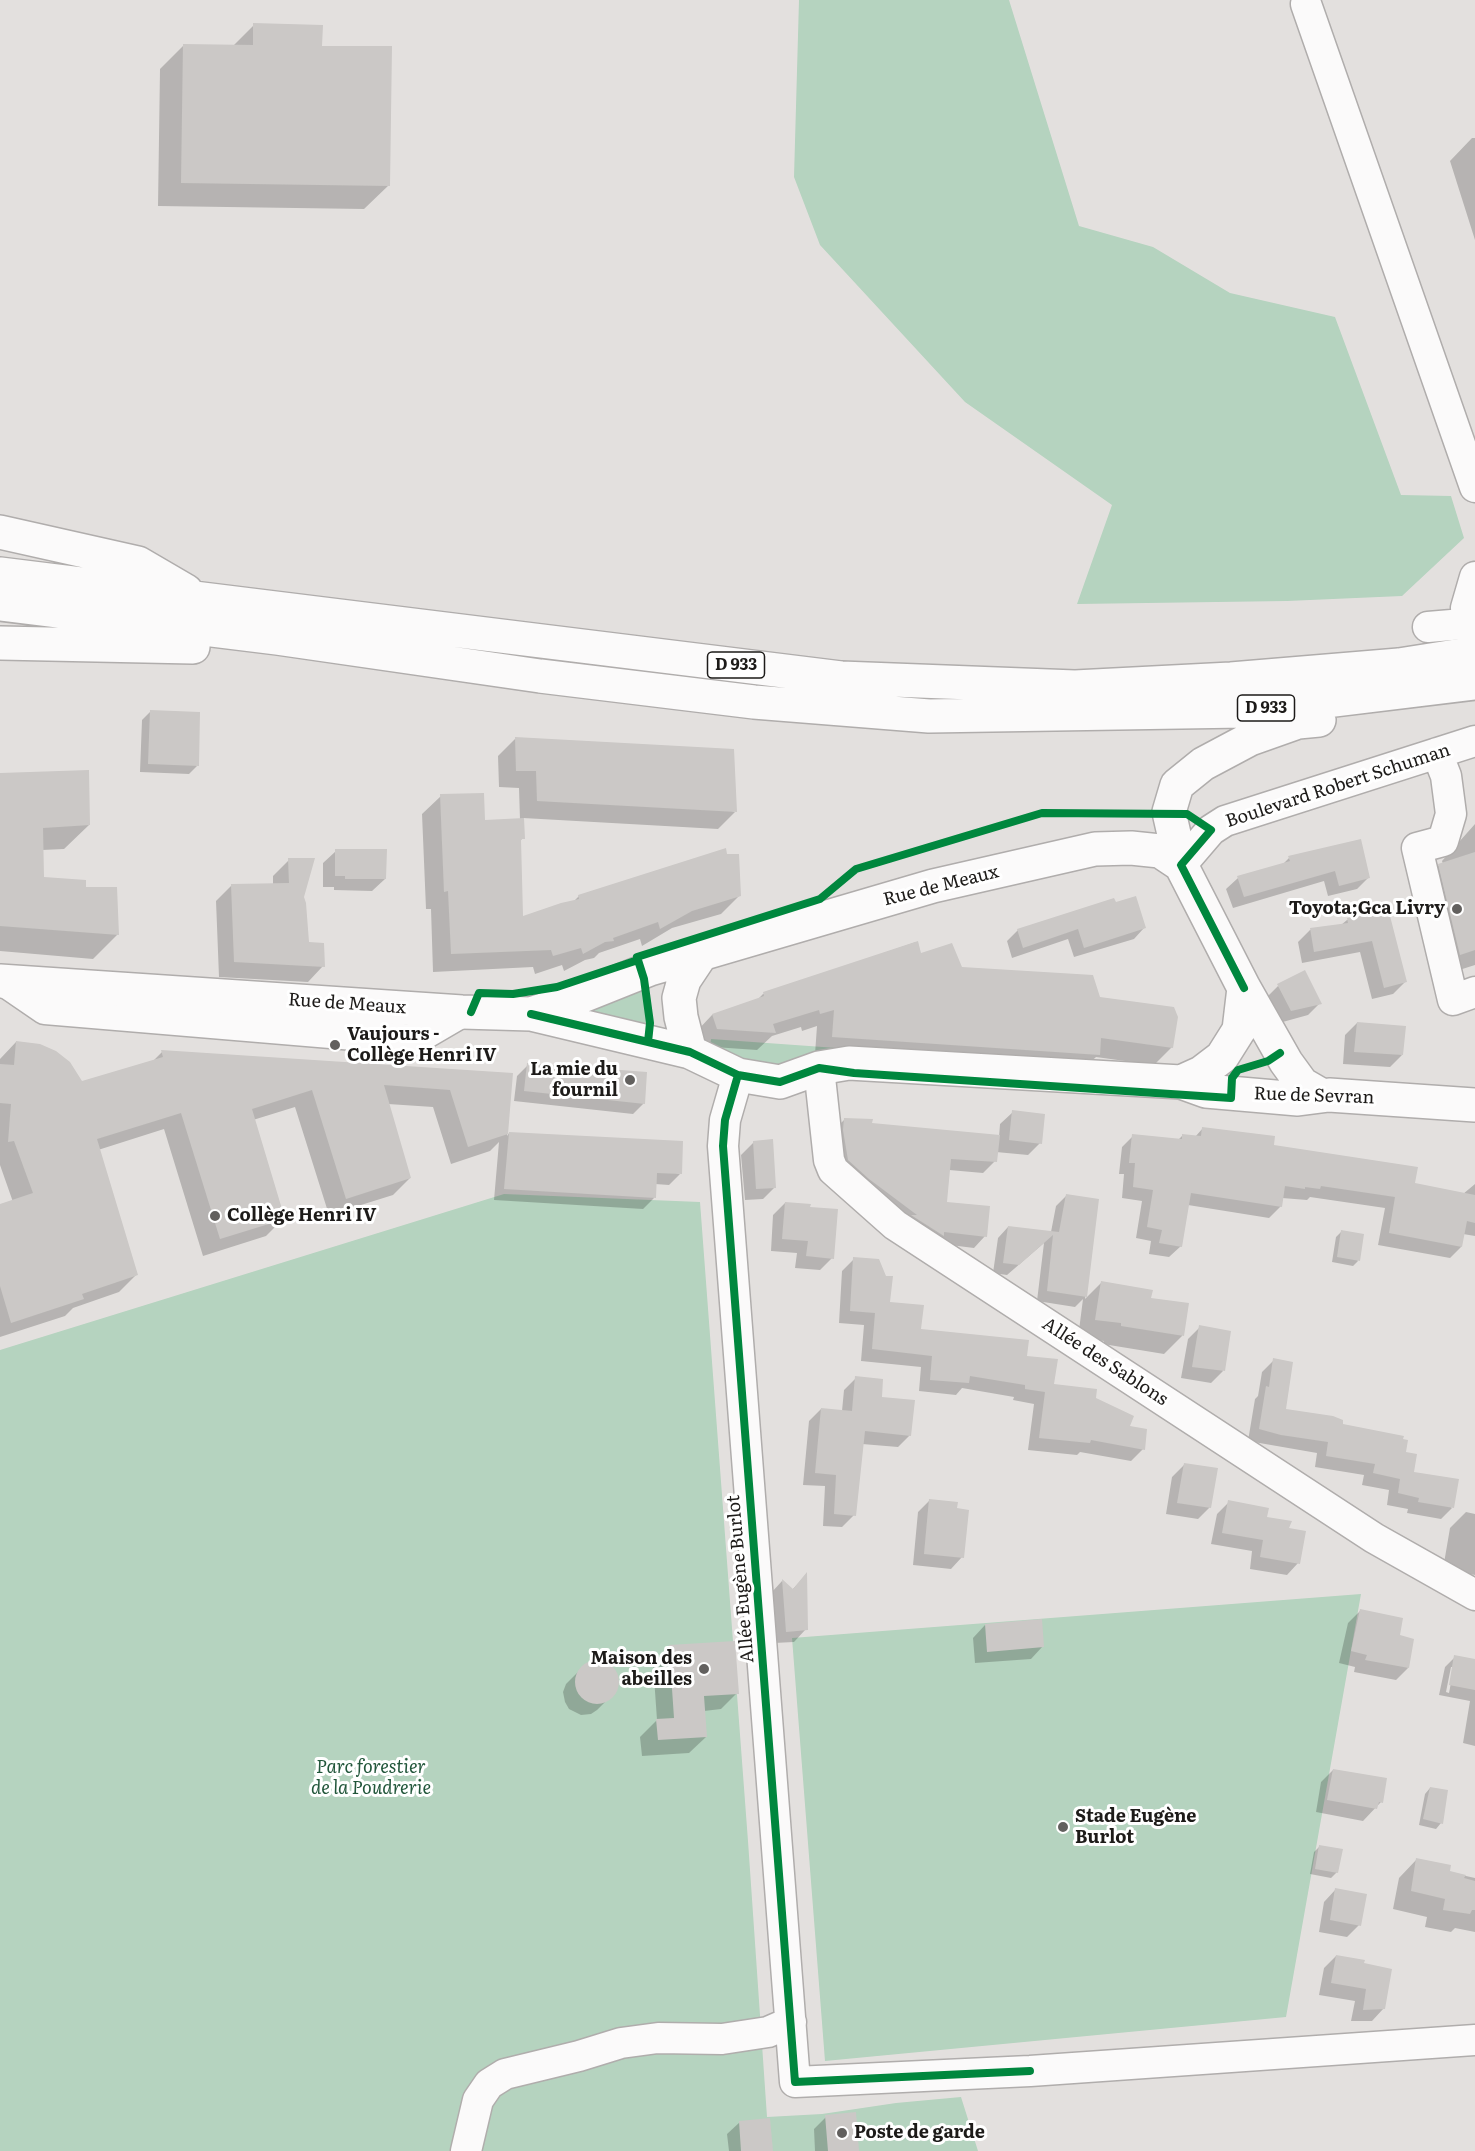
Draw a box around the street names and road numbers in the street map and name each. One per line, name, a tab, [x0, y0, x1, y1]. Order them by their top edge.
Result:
road number: D 933	[708, 652, 764, 678]
road number: D 933	[1238, 695, 1294, 721]
street label: Boulevard Robert Schuman	[1223, 739, 1453, 833]
street label: Rue de Meaux	[881, 861, 1001, 911]
street label: Rue de Meaux	[287, 989, 407, 1019]
street label: Rue de Sevran	[1253, 1083, 1375, 1109]
street label: Allée des Sablons	[1038, 1313, 1172, 1411]
street label: Allée Eugène Burlot	[723, 1494, 759, 1664]

